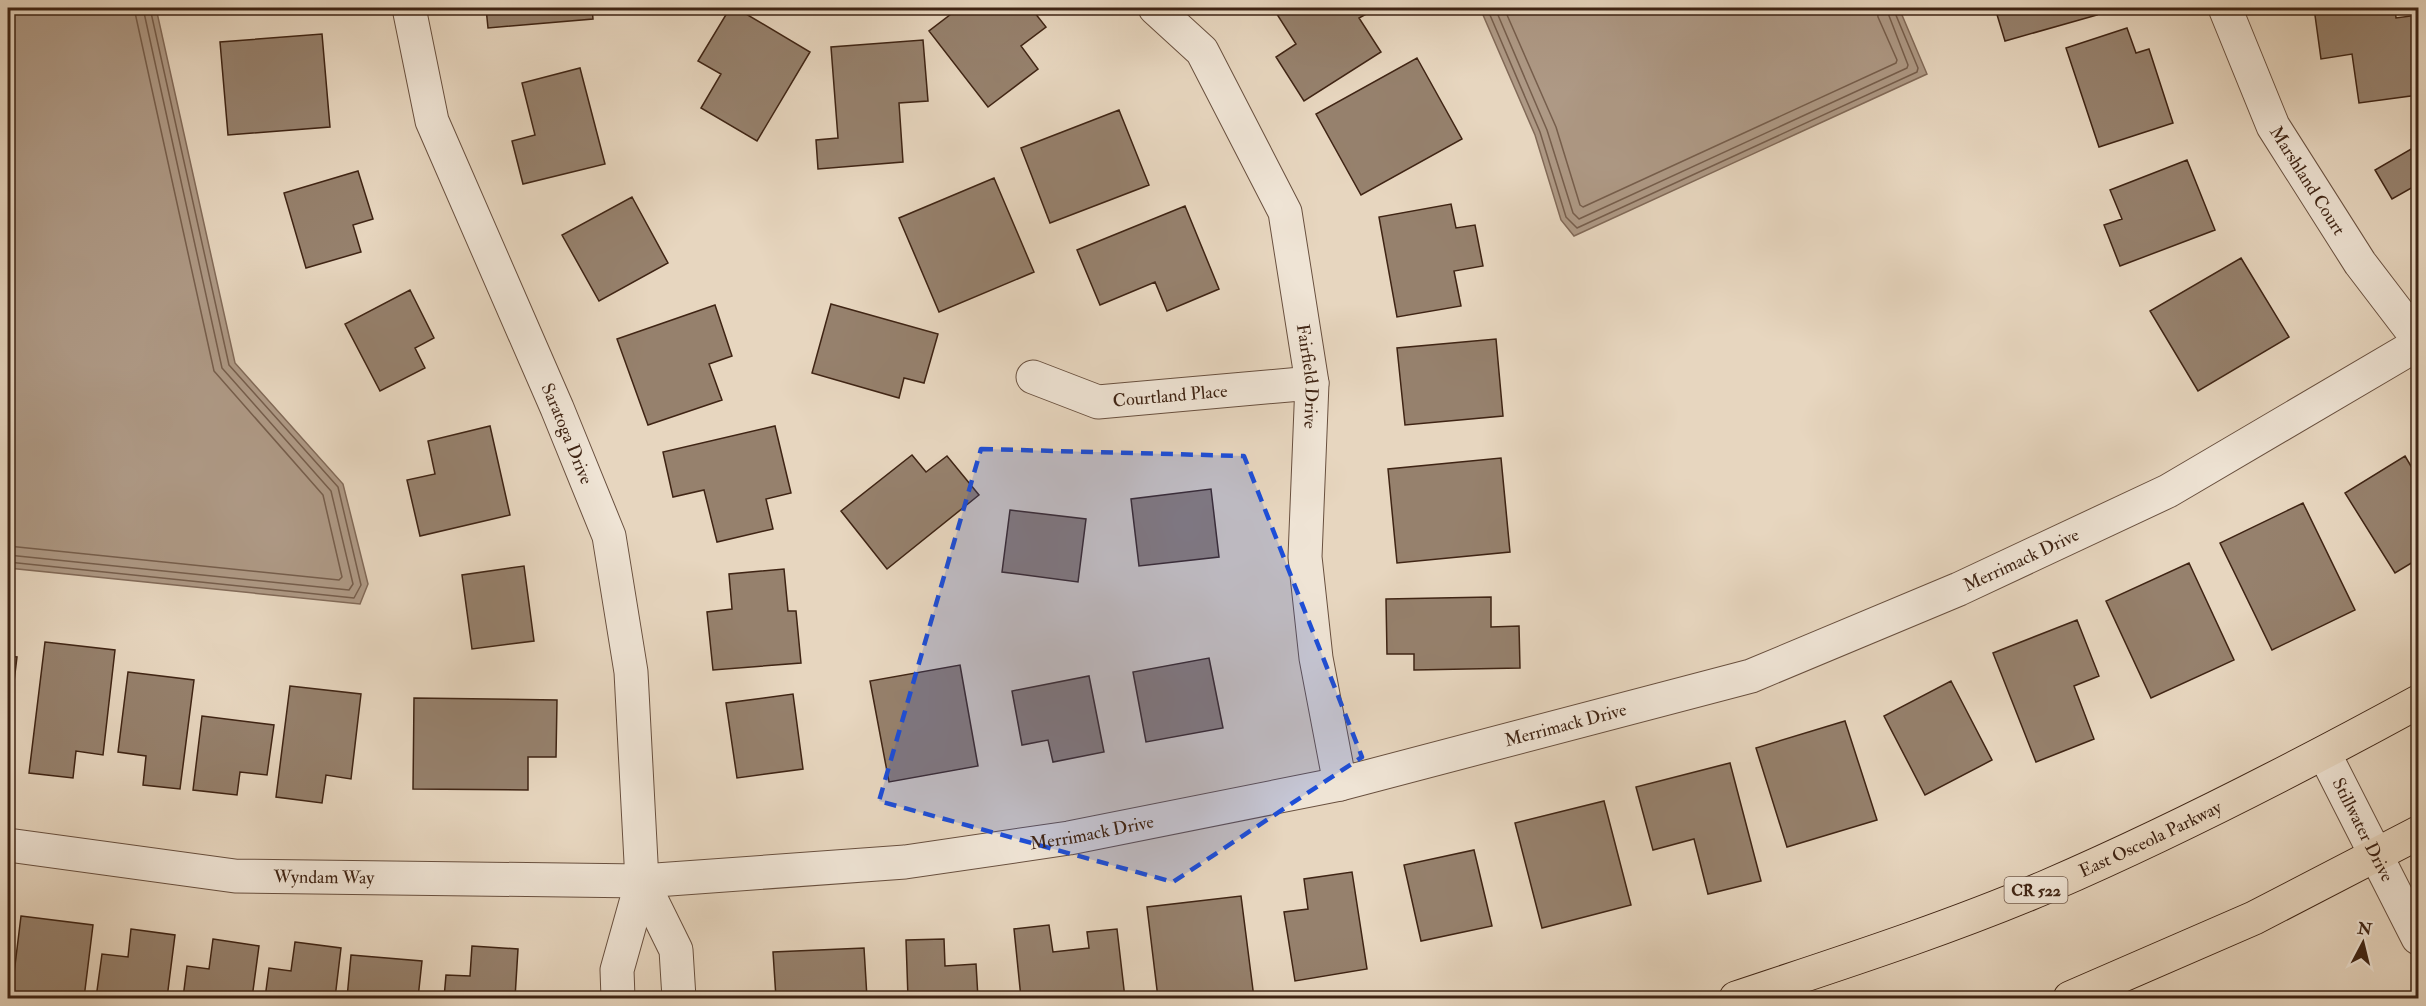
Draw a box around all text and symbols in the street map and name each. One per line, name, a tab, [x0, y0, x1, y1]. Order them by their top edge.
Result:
street label: Marshland Court	[2264, 122, 2350, 240]
street label: Fairfield Drive	[1291, 322, 1323, 430]
street label: Saratoga Drive	[536, 380, 598, 488]
street label: Courtland Place	[1112, 380, 1229, 413]
street label: Merrimack Drive	[1960, 523, 2083, 597]
street label: Merrimack Drive	[1502, 698, 1629, 752]
street label: Stillwater Drive	[2327, 774, 2399, 886]
street label: East Osceola Parkway	[2075, 795, 2226, 883]
street label: Merrimack Drive	[1029, 810, 1156, 856]
street label: Wyndam Way	[272, 865, 375, 890]
road number: CR 522	[2004, 877, 2068, 903]
north arrow	[2333, 913, 2393, 973]
text: N	[2355, 918, 2374, 940]

